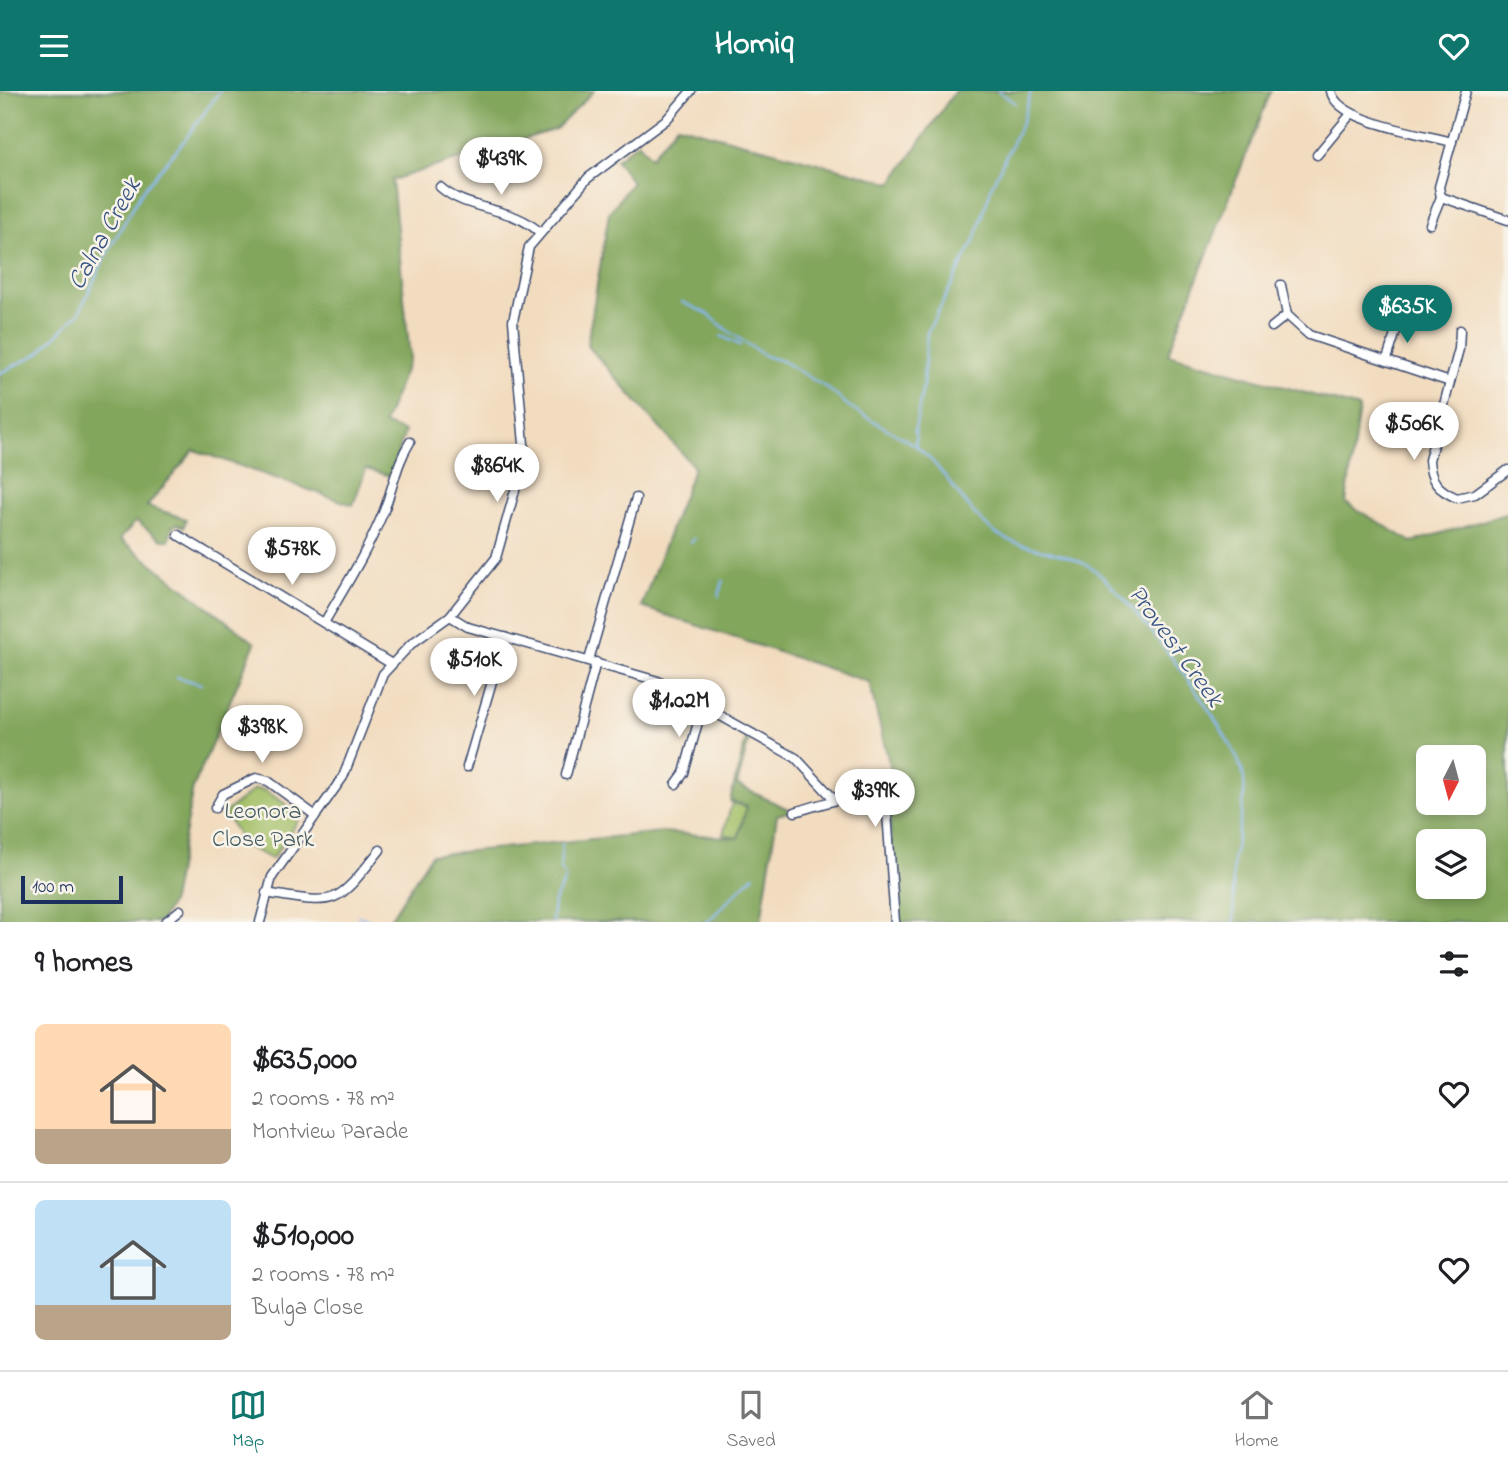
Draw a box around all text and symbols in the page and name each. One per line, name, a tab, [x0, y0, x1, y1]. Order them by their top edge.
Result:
text: Homiq	[714, 22, 794, 69]
icon: menu	[35, 27, 73, 65]
icon: heart	[1435, 27, 1473, 65]
pin: $439K	[452, 137, 550, 197]
text: $439K	[476, 143, 526, 176]
water label: Calna Creek	[59, 170, 153, 297]
pin: $635K	[1358, 285, 1456, 345]
text: $635K	[1378, 291, 1436, 324]
pin: $506K	[1365, 403, 1463, 462]
text: $506K	[1385, 408, 1443, 441]
pin: $864K	[448, 445, 546, 504]
text: $864K	[470, 450, 524, 483]
pin: $578K	[243, 527, 341, 587]
text: $578K	[264, 533, 320, 566]
water label: Provest Creek	[1117, 578, 1233, 717]
pin: $510K	[425, 639, 523, 698]
text: $510K	[446, 644, 502, 677]
pin: $1.02M	[622, 679, 736, 739]
text: $1.02M	[648, 685, 710, 718]
pin: $398K	[213, 705, 311, 765]
text: $398K	[237, 711, 287, 744]
north arrow	[1416, 745, 1486, 815]
map controls	[1416, 745, 1486, 899]
pin: $399K	[826, 769, 924, 829]
text: $399K	[851, 775, 899, 808]
park label: Leonora Close Park	[212, 795, 314, 858]
button: layers	[1416, 829, 1486, 899]
scale bar	[21, 873, 122, 905]
text: 100 m	[32, 874, 74, 901]
text: 9 homes	[35, 942, 133, 986]
icon: filters	[1435, 945, 1473, 983]
text: $635,000	[252, 1039, 357, 1083]
icon: home	[91, 1052, 175, 1136]
icon: heart	[1435, 1075, 1473, 1113]
text: 2 rooms · 78 m²	[252, 1083, 395, 1116]
text: Montview Parade	[252, 1116, 408, 1149]
text: $510,000	[252, 1215, 354, 1259]
icon: home	[91, 1228, 175, 1312]
icon: heart	[1435, 1251, 1473, 1289]
text: 2 rooms · 78 m²	[252, 1259, 395, 1292]
text: Bulga Close	[252, 1292, 363, 1325]
tab: Map	[229, 1386, 267, 1455]
tab: Saved	[726, 1386, 776, 1455]
tab: Home	[1234, 1386, 1279, 1455]

